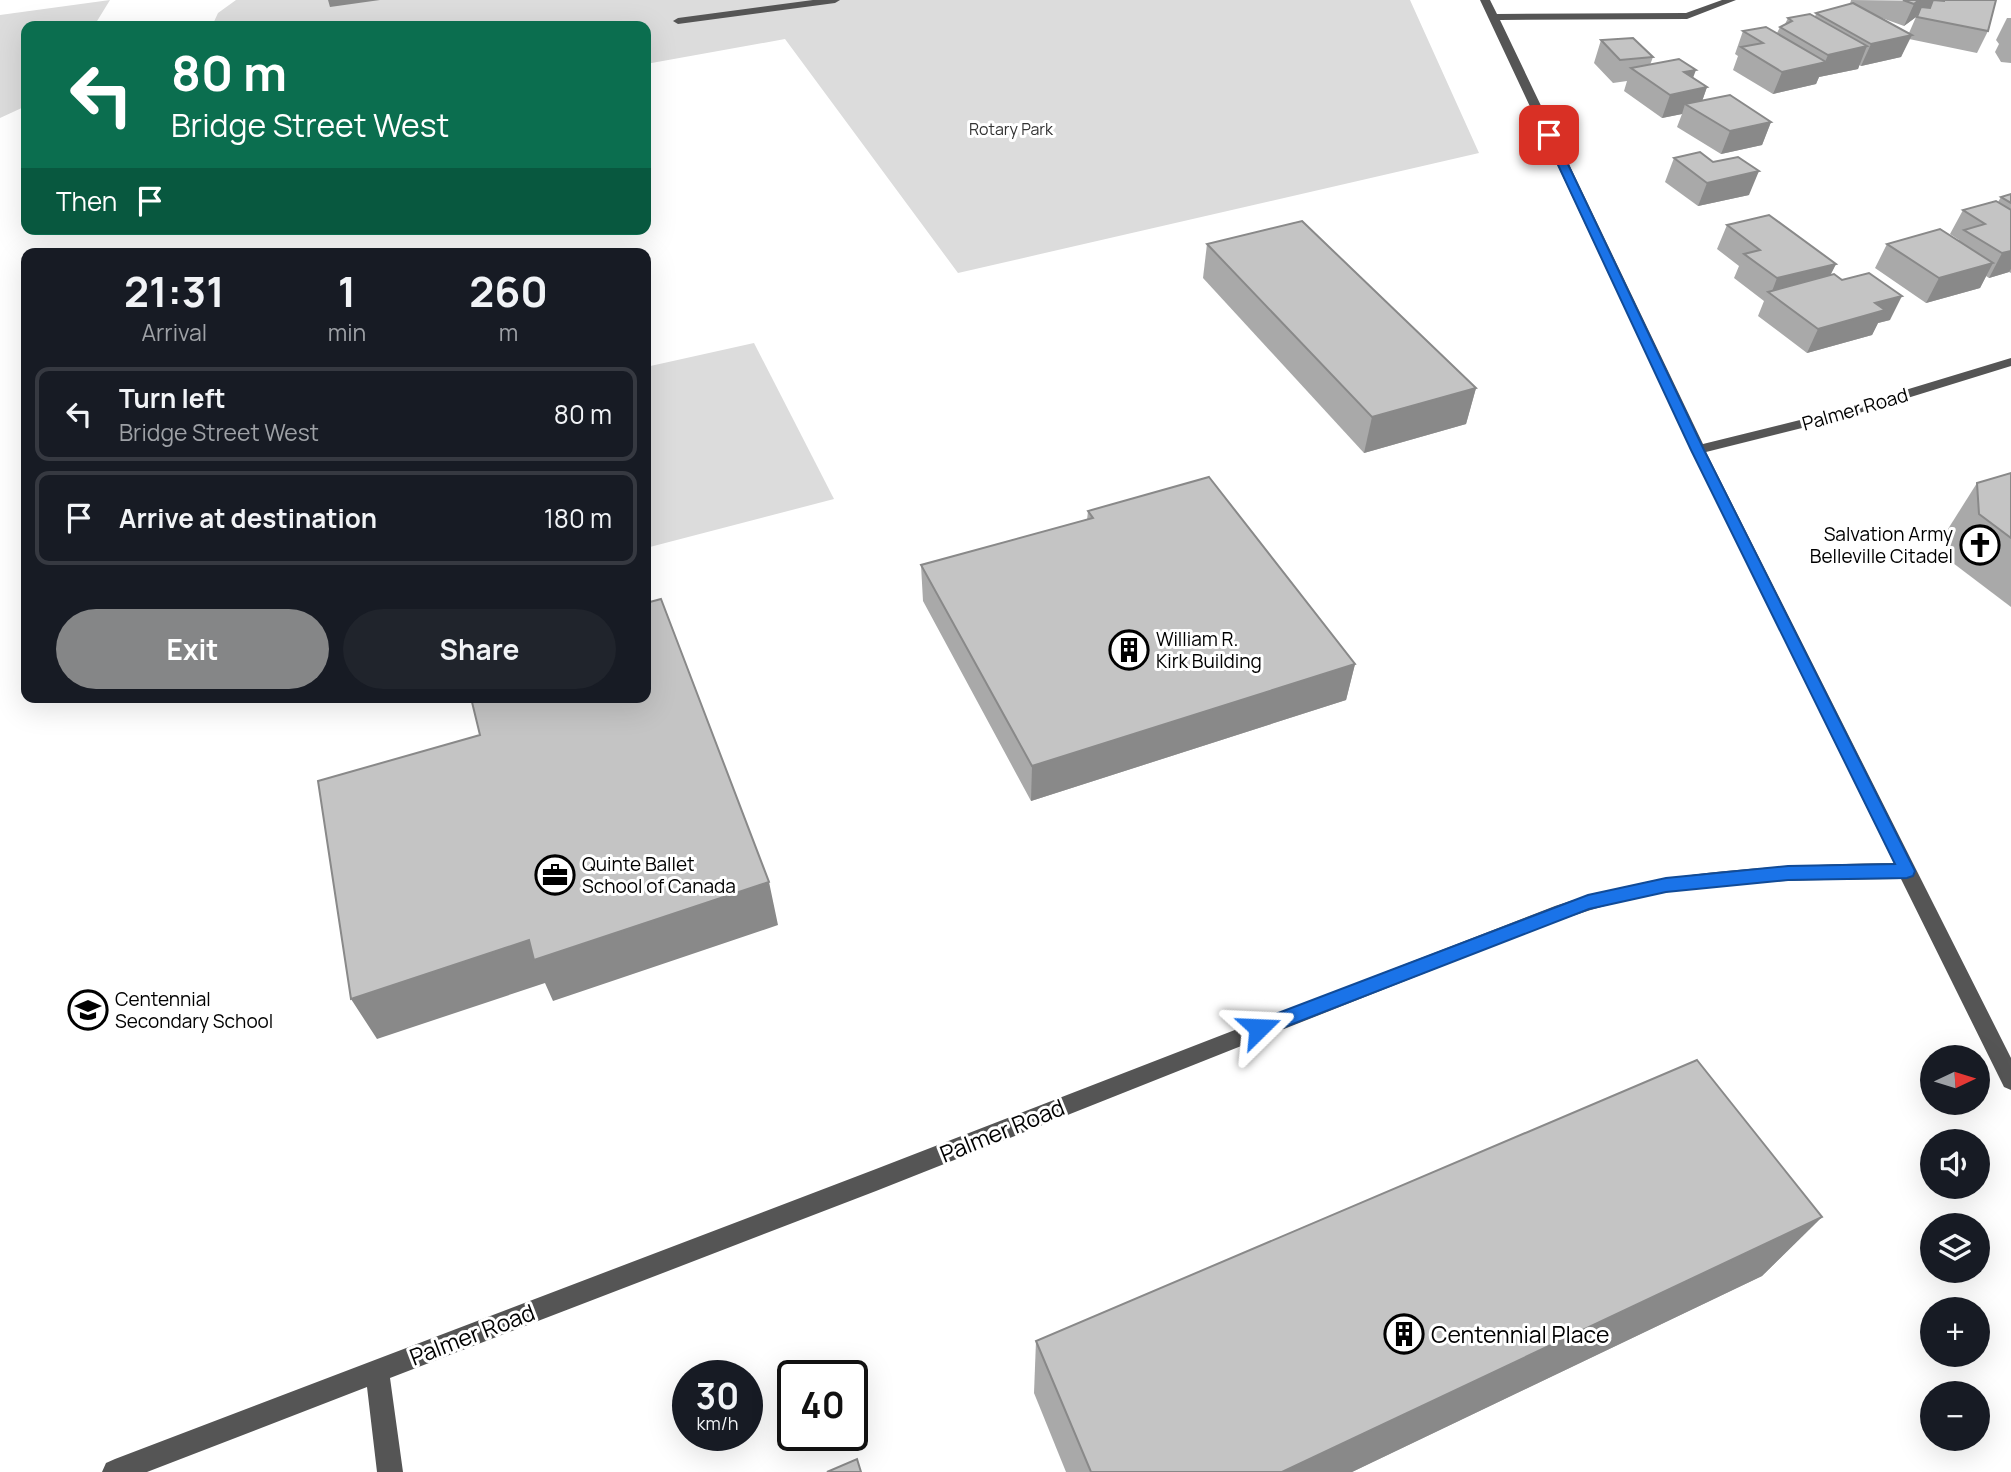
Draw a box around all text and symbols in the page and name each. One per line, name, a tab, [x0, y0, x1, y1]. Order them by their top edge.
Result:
text: 80 m	[171, 39, 287, 106]
icon: left	[56, 49, 147, 140]
text: Bridge Street West	[171, 103, 449, 147]
pin	[1519, 105, 1579, 165]
icon: arrive	[1530, 116, 1568, 154]
park label: Rotary Park	[969, 118, 1054, 140]
icon: arrive	[131, 182, 169, 220]
text: Then	[56, 183, 117, 219]
text: 21:31	[124, 262, 225, 320]
text: 1	[338, 262, 356, 320]
text: 260	[469, 262, 548, 320]
text: Arrival	[141, 316, 207, 348]
text: min	[328, 316, 366, 348]
text: m	[499, 316, 518, 348]
text: Turn left	[119, 380, 226, 416]
street label: Palmer Road	[1799, 382, 1911, 436]
icon: left	[60, 395, 98, 433]
text: 80 m	[554, 396, 612, 432]
text: Bridge Street West	[119, 416, 319, 448]
icon: arrive	[60, 499, 98, 537]
text: Arrive at destination	[119, 500, 377, 536]
text: 180 m	[544, 500, 612, 536]
place label: Salvation Army Belleville Citadel	[1810, 521, 1953, 569]
church icon: Salvation Army Belleville Citadel	[1959, 524, 2001, 566]
button: Exit	[56, 609, 329, 689]
button: Share	[343, 609, 616, 689]
place label: William R. Kirk Building	[1156, 626, 1262, 674]
building icon: William R. Kirk Building	[1108, 629, 1150, 671]
place label: Quinte Ballet School of Canada	[582, 851, 736, 899]
office icon: Quinte Ballet School of Canada	[534, 854, 576, 896]
place label: Centennial Secondary School	[115, 986, 273, 1034]
school or university icon: Centennial Secondary School	[67, 989, 109, 1031]
position arrow	[1222, 991, 1296, 1065]
north arrow	[1920, 1045, 1990, 1115]
map controls	[1920, 1045, 1990, 1451]
street label: Palmer Road	[935, 1090, 1069, 1170]
button: sound	[1920, 1129, 1990, 1199]
button: layers	[1920, 1213, 1990, 1283]
street label: Palmer Road	[405, 1295, 539, 1373]
button: +	[1920, 1297, 1990, 1367]
building icon: Centennial Place	[1383, 1313, 1425, 1355]
place label: Centennial Place	[1431, 1318, 1609, 1350]
speed limit sign: 40	[777, 1360, 868, 1451]
text: 30	[696, 1372, 739, 1420]
button: −	[1920, 1381, 1990, 1451]
text: km/h	[697, 1411, 738, 1435]

